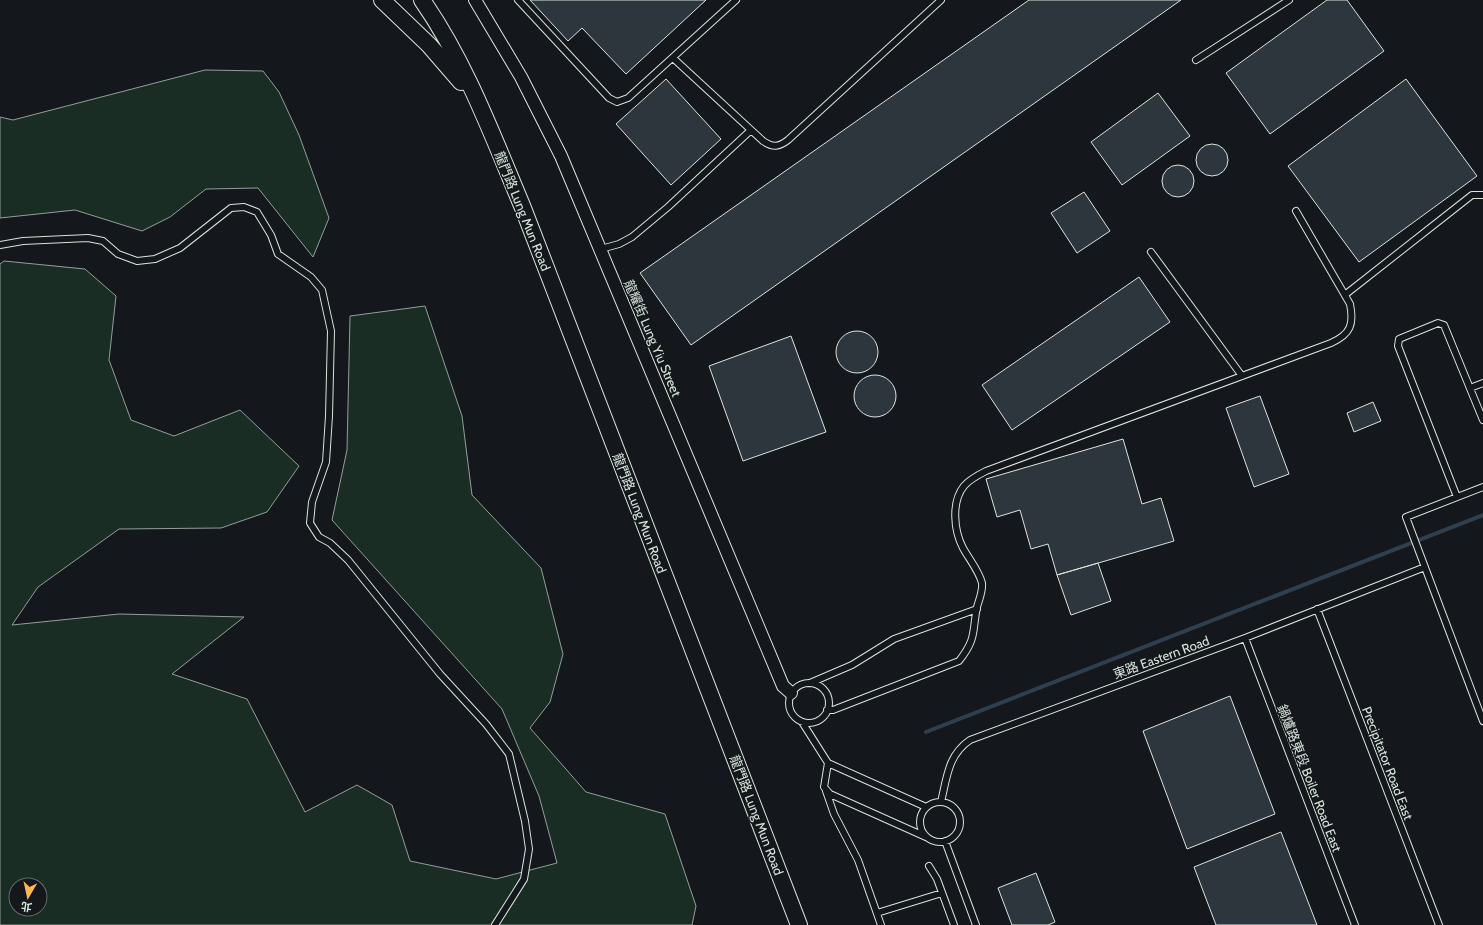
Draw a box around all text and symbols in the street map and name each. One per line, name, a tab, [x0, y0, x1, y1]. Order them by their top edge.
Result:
street label: 龍門路 Lung Mun Road	[492, 149, 554, 273]
street label: 龍耀街 Lung Yiu Street	[621, 277, 685, 399]
street label: 龍門路 Lung Mun Road	[610, 451, 670, 575]
street label: 東路 Eastern Road	[1111, 632, 1211, 682]
street label: 鍋爐路東段 Boiler Road East	[1274, 702, 1346, 855]
street label: Precipitator Road East	[1359, 704, 1417, 822]
street label: 龍門路 Lung Mun Road	[727, 753, 787, 877]
north arrow	[8, 877, 48, 917]
text: 北	[20, 899, 33, 915]

